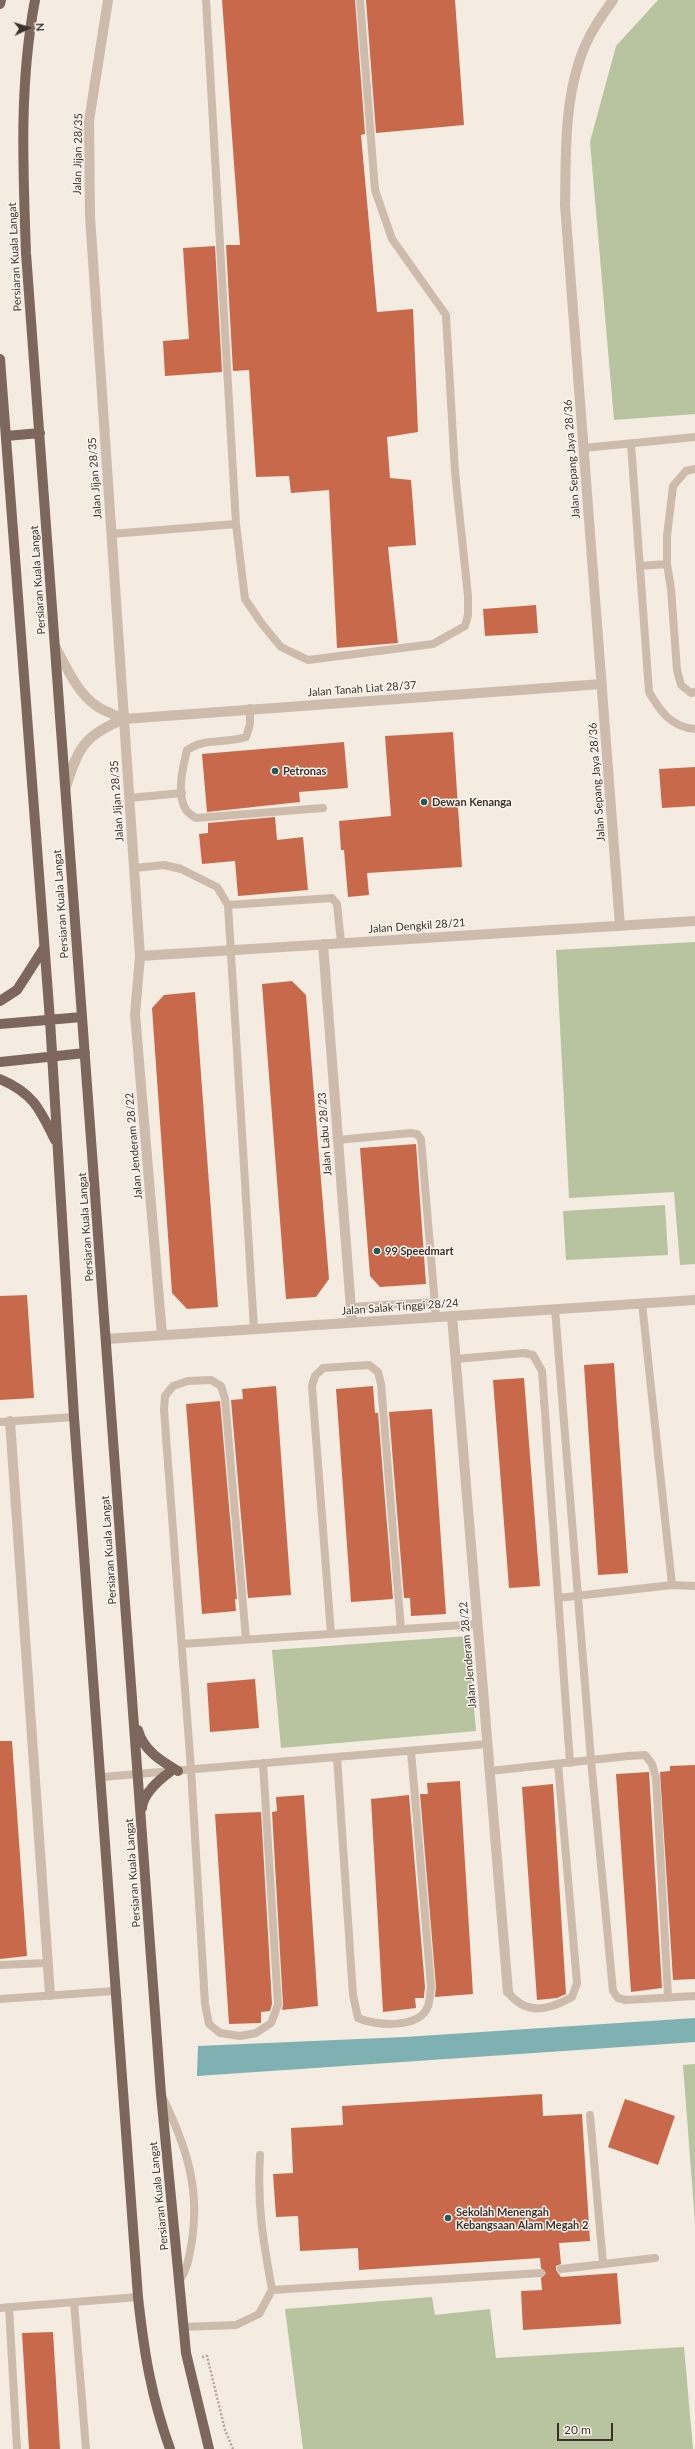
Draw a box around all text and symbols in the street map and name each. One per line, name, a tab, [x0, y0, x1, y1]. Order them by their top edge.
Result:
north arrow	[8, 8, 48, 48]
text: N	[34, 22, 47, 32]
street label: Jalan Jijan 28/35	[71, 113, 85, 195]
street label: Persiaran Kuala Langat	[6, 202, 24, 312]
street label: Jalan Sepang Jaya 28/36	[561, 399, 583, 519]
street label: Jalan Jijan 28/35	[86, 437, 104, 519]
street label: Persiaran Kuala Langat	[28, 525, 48, 635]
street label: Jalan Tanah Liat 28/37	[307, 679, 417, 699]
street label: Jalan Sepang Jaya 28/36	[586, 722, 608, 842]
street label: Jalan Jijan 28/35	[108, 760, 126, 842]
place label: Petronas	[283, 764, 326, 778]
marker: Petronas	[270, 766, 280, 776]
place label: Dewan Kenanga	[432, 795, 512, 809]
marker: Dewan Kenanga	[419, 797, 429, 807]
street label: Persiaran Kuala Langat	[51, 849, 71, 959]
street label: Jalan Dengkil 28/21	[368, 916, 466, 936]
street label: Jalan Jenderam 28/22	[123, 1092, 145, 1200]
street label: Jalan Labu 28/23	[315, 1092, 335, 1176]
street label: Persiaran Kuala Langat	[76, 1172, 96, 1282]
place label: 99 Speedmart	[385, 1244, 454, 1258]
marker: 99 Speedmart	[372, 1246, 382, 1256]
street label: Jalan Salak Tinggi 28/24	[341, 1296, 459, 1318]
street label: Persiaran Kuala Langat	[99, 1495, 119, 1605]
street label: Jalan Jenderam 28/22	[457, 1601, 479, 1709]
street label: Persiaran Kuala Langat	[123, 1818, 143, 1928]
street label: Persiaran Kuala Langat	[147, 2141, 171, 2251]
place label: Sekolah Menengah Kebangsaan Alam Megah 2	[456, 2205, 588, 2231]
marker: Sekolah Menengah Kebangsaan Alam Megah 2	[443, 2213, 453, 2223]
scale bar	[559, 2415, 615, 2441]
text: 20 m	[564, 2422, 591, 2437]

